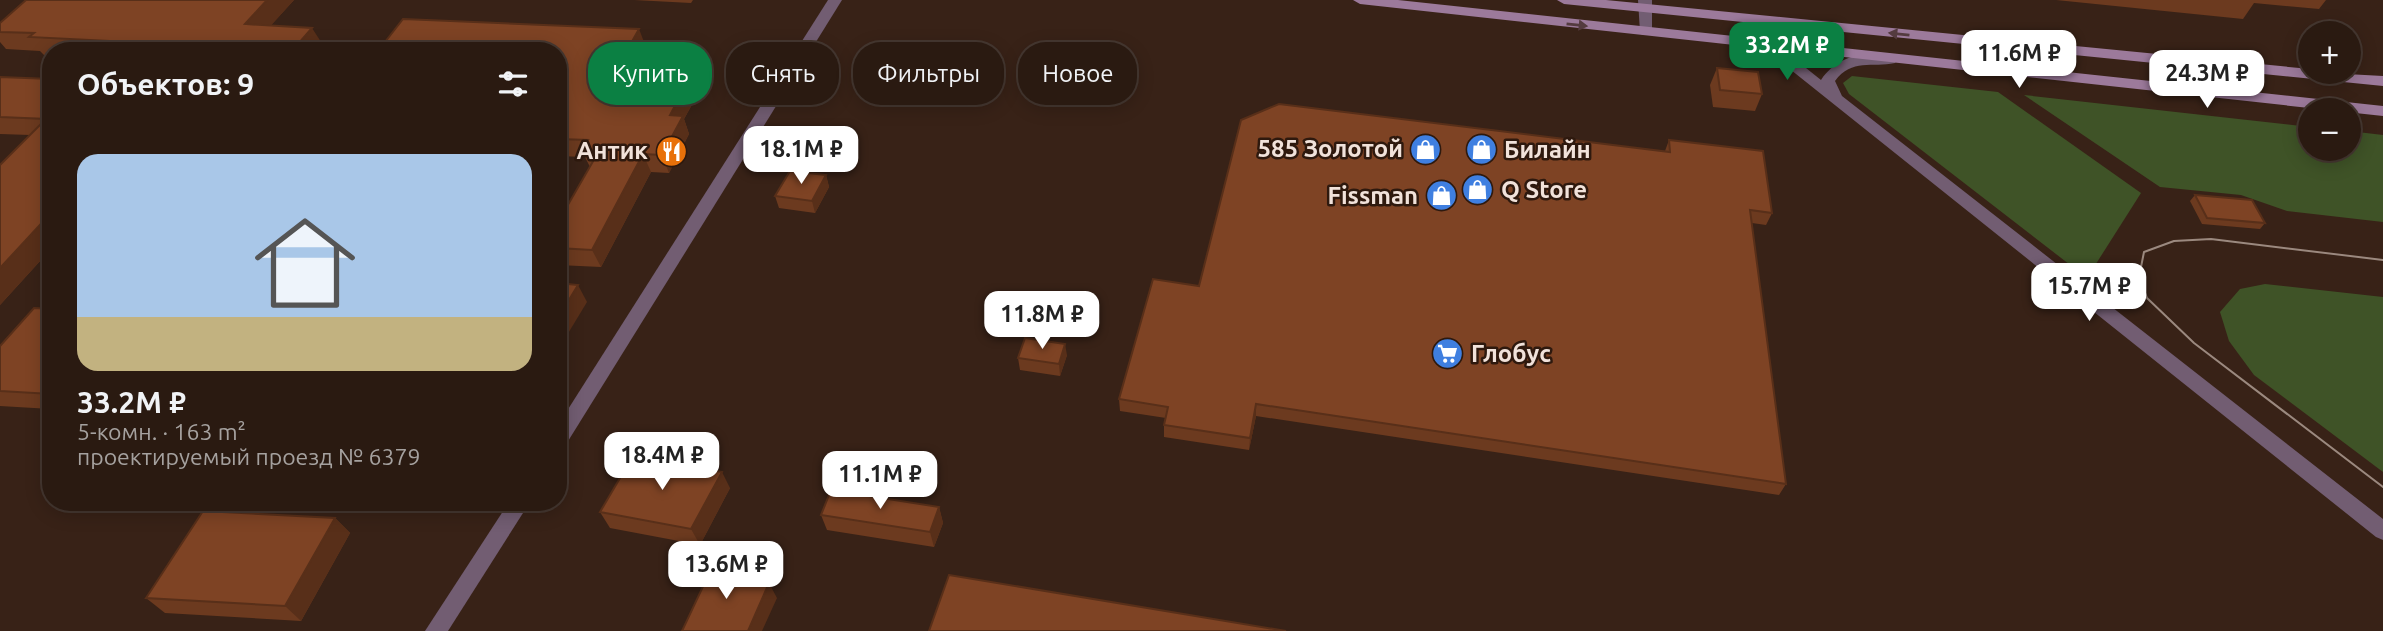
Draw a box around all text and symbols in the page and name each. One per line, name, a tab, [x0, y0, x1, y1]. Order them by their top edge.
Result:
one-way arrow	[1566, 19, 1588, 30]
map controls	[2298, 21, 2361, 161]
button: +	[2298, 21, 2361, 84]
pin: 33.2M ₽	[1722, 22, 1852, 82]
one-way arrow	[1888, 28, 1910, 39]
pin: 11.6M ₽	[1954, 31, 2084, 90]
text: 33.2M ₽	[1745, 32, 1829, 57]
text: 11.6M ₽	[1977, 40, 2061, 65]
chip: Купить	[588, 42, 712, 105]
chip: Снять	[726, 42, 839, 105]
chip: Фильтры	[853, 42, 1004, 105]
chip: Новое	[1018, 42, 1137, 105]
pin: 24.3M ₽	[2142, 50, 2272, 110]
text: 24.3M ₽	[2165, 60, 2249, 85]
icon: filters	[494, 65, 532, 103]
text: Объектов: 9	[77, 67, 254, 101]
button: −	[2298, 98, 2361, 161]
pin: 18.1M ₽	[736, 127, 866, 186]
shop icon: 585 Золотой	[1409, 132, 1443, 166]
shop icon: Билайн	[1464, 133, 1498, 167]
restaurant icon: Антик	[654, 134, 688, 168]
place label: 585 Золотой	[1257, 135, 1403, 162]
text: 18.1M ₽	[759, 136, 843, 161]
place label: Билайн	[1504, 136, 1591, 163]
place label: Антик	[577, 137, 648, 164]
shop icon: Q Store	[1461, 173, 1495, 207]
place label: Q Store	[1501, 176, 1587, 203]
shop icon: Fissman	[1424, 179, 1458, 213]
place label: Fissman	[1327, 182, 1418, 209]
icon: home	[242, 200, 368, 326]
pin: 15.7M ₽	[2024, 264, 2154, 323]
text: 15.7M ₽	[2047, 273, 2131, 298]
pin: 11.8M ₽	[977, 292, 1107, 351]
text: 11.8M ₽	[1000, 301, 1084, 326]
supermarket icon: Глобус	[1431, 337, 1465, 371]
place label: Глобус	[1471, 340, 1551, 367]
text: 33.2M ₽	[77, 385, 186, 419]
text: 5-комн. · 163 m²	[77, 419, 246, 444]
pin: 18.4M ₽	[597, 433, 727, 492]
text: 18.4M ₽	[620, 442, 704, 467]
text: проектируемый проезд № 6379	[77, 444, 421, 469]
pin: 11.1M ₽	[815, 452, 945, 511]
text: 11.1M ₽	[838, 461, 922, 486]
pin: 13.6M ₽	[661, 542, 791, 601]
text: 13.6M ₽	[684, 551, 768, 576]

